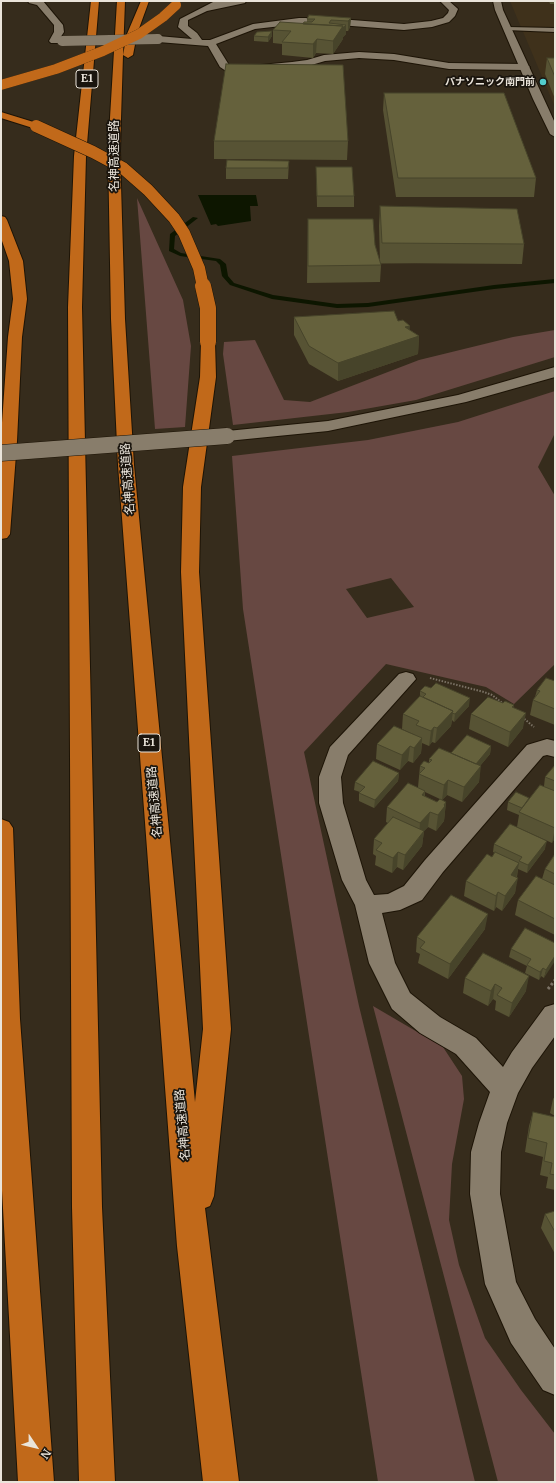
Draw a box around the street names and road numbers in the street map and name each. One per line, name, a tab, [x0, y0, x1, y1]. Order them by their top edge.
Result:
road number: E1	[76, 70, 98, 88]
street label: 名神高速道路	[108, 120, 122, 192]
street label: 名神高速道路	[118, 443, 138, 515]
road number: E1	[138, 734, 160, 752]
street label: 名神高速道路	[145, 766, 165, 838]
street label: 名神高速道路	[173, 1089, 193, 1161]

